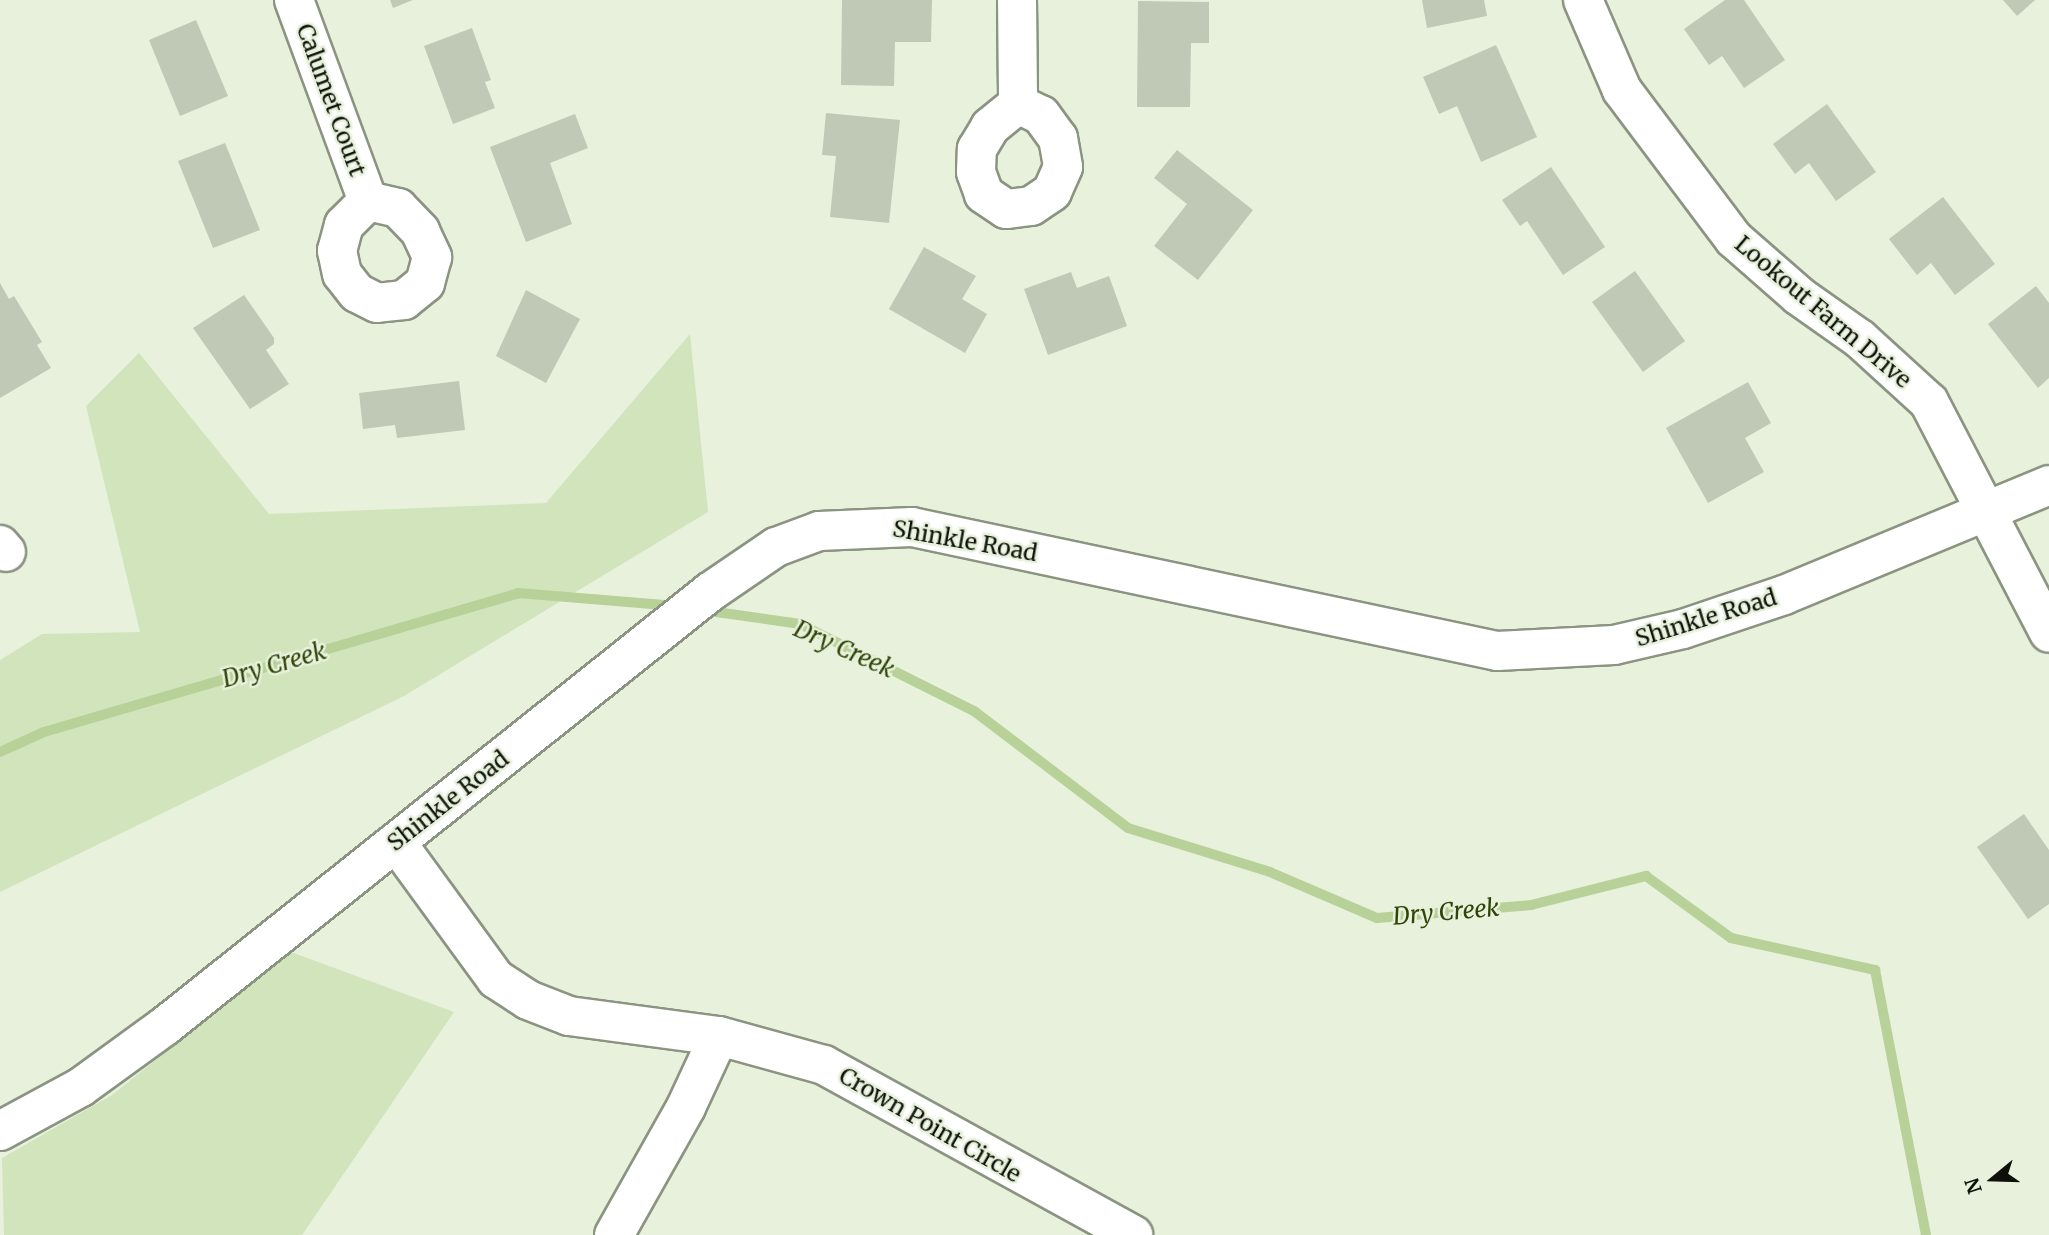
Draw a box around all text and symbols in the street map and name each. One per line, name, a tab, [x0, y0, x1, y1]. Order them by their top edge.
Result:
street label: Calumet Court	[291, 20, 371, 180]
street label: Lookout Farm Drive	[1729, 230, 1917, 394]
street label: Shinkle Road	[891, 515, 1039, 567]
street label: Shinkle Road	[1632, 583, 1780, 653]
water label: Dry Creek	[789, 614, 899, 684]
water label: Dry Creek	[219, 636, 329, 694]
street label: Shinkle Road	[382, 745, 514, 857]
water label: Dry Creek	[1392, 893, 1500, 931]
street label: Crown Point Circle	[834, 1062, 1026, 1188]
north arrow	[1958, 1144, 2028, 1214]
text: N	[1959, 1175, 1987, 1197]

